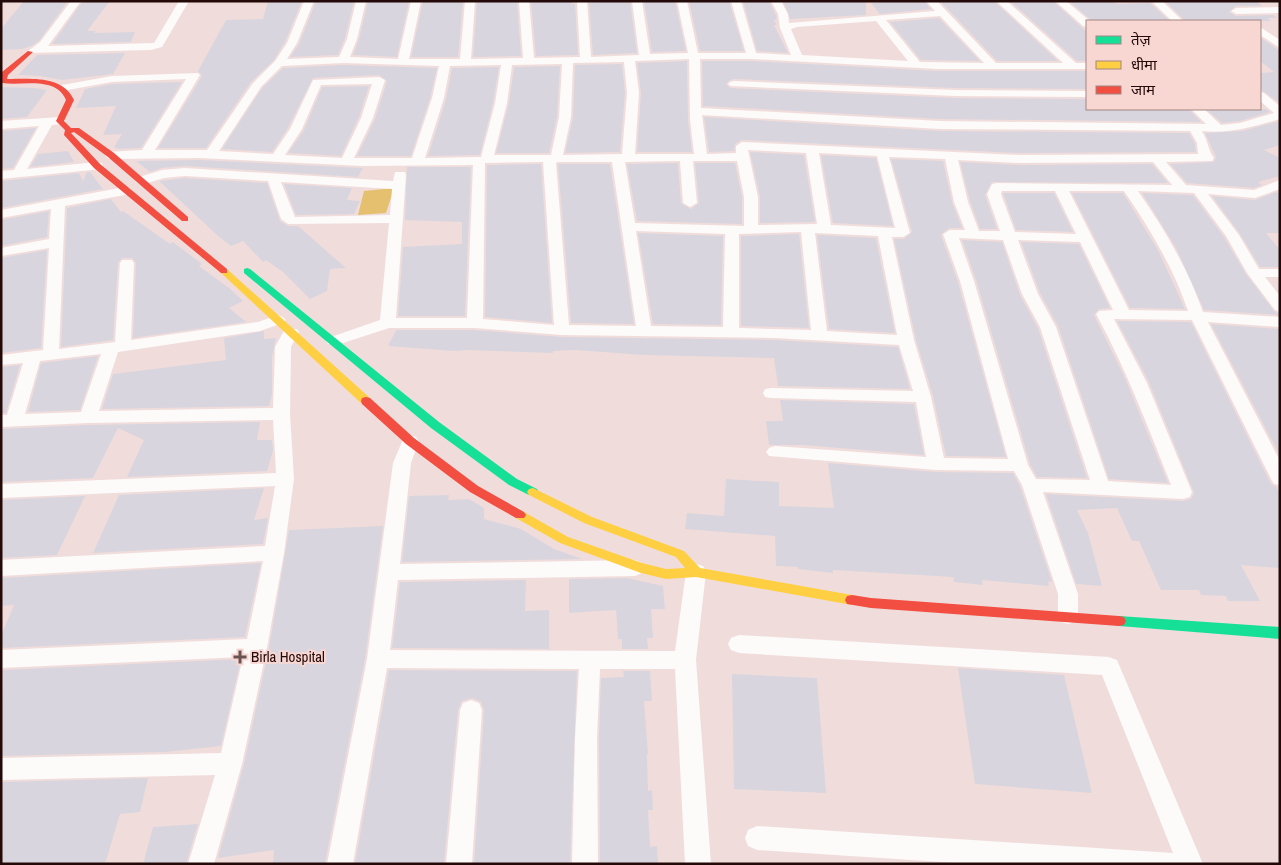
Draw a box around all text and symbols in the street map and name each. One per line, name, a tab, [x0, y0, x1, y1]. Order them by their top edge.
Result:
legend	[1086, 20, 1261, 110]
text: तेज़	[1131, 29, 1152, 50]
text: धीमा	[1131, 54, 1158, 75]
text: जाम	[1131, 79, 1156, 100]
place label: Birla Hospital	[251, 646, 325, 667]
marker: Birla Hospital	[233, 650, 247, 664]

